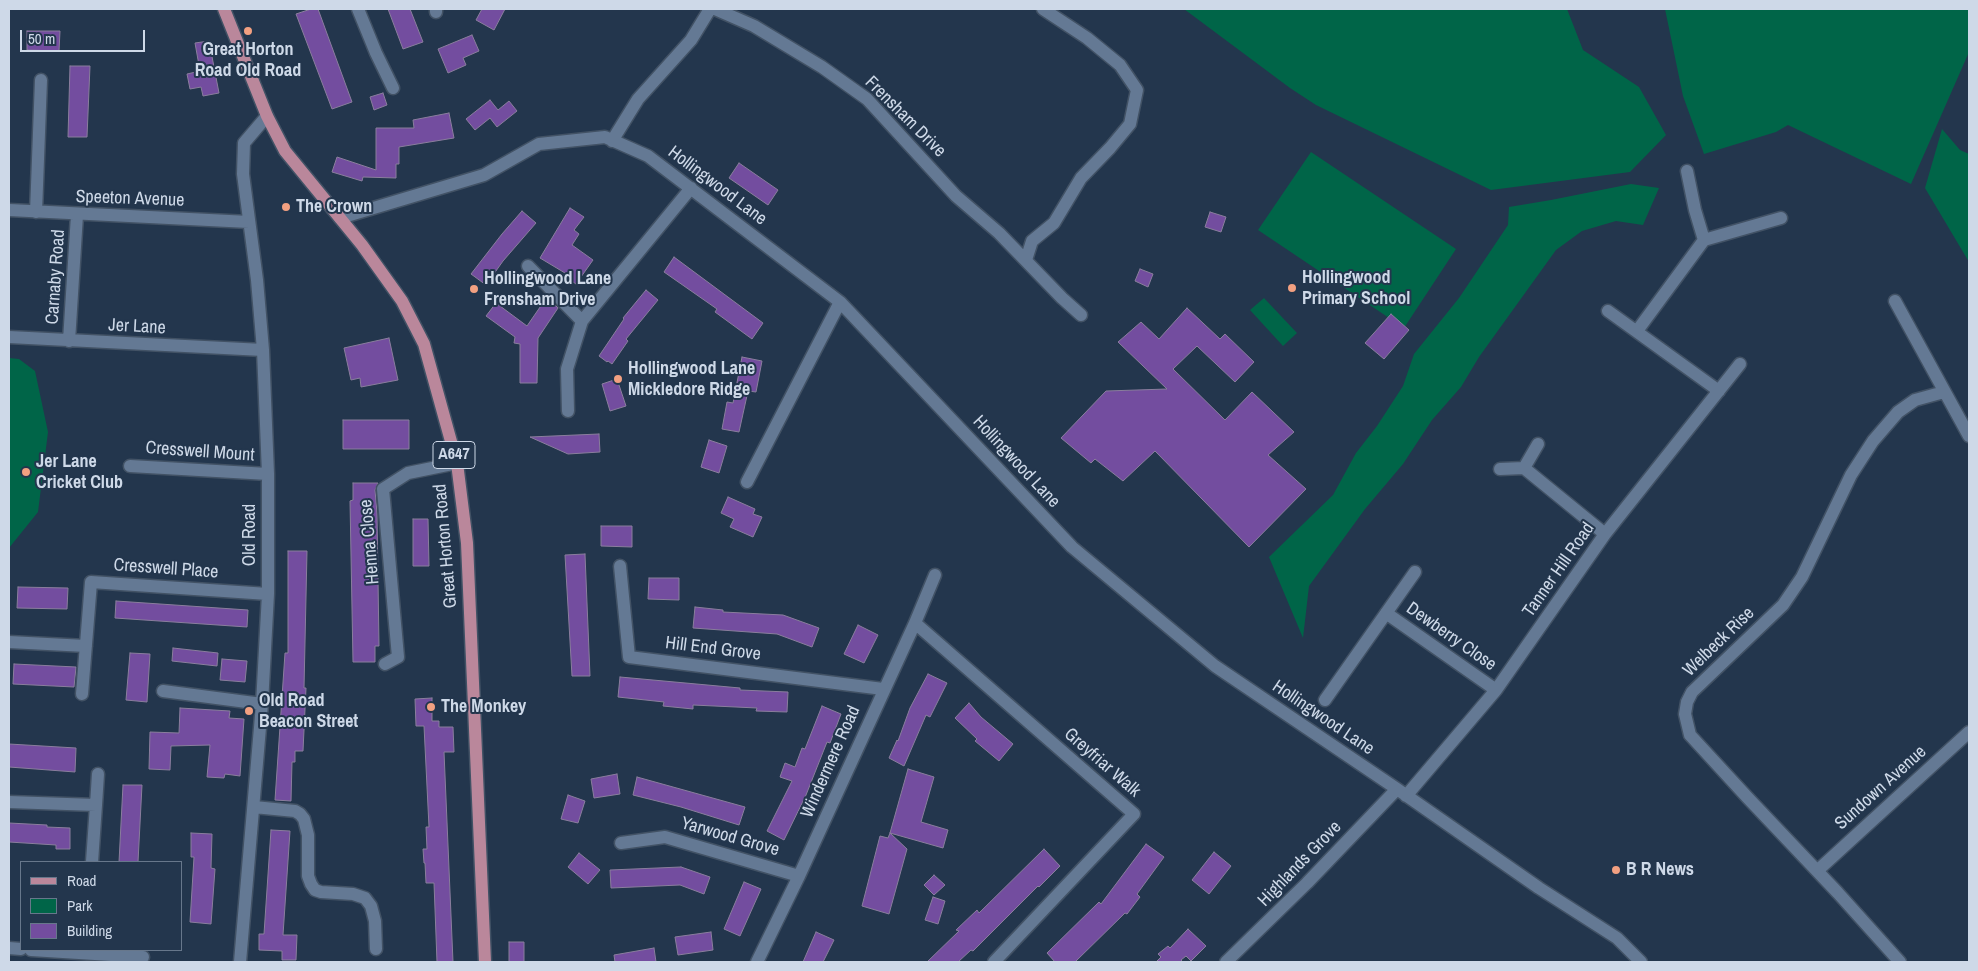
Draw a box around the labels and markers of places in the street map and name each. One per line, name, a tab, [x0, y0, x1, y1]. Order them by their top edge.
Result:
marker: Great Horton Road Old Road	[242, 25, 254, 37]
place label: Great Horton Road Old Road	[195, 39, 301, 82]
place label: The Crown	[296, 196, 372, 218]
marker: The Crown	[280, 201, 292, 213]
place label: Hollingwood Primary School	[1302, 267, 1410, 310]
place label: Hollingwood Lane Frensham Drive	[484, 268, 611, 310]
marker: Hollingwood Primary School	[1286, 282, 1298, 294]
marker: Hollingwood Lane Frensham Drive	[468, 283, 480, 295]
place label: Hollingwood Lane Mickledore Ridge	[628, 358, 755, 400]
marker: Hollingwood Lane Mickledore Ridge	[612, 373, 624, 385]
place label: Jer Lane Cricket Club	[36, 451, 123, 494]
marker: Jer Lane Cricket Club	[20, 466, 32, 478]
place label: Old Road Beacon Street	[259, 690, 358, 732]
place label: The Monkey	[441, 696, 526, 718]
marker: The Monkey	[425, 701, 437, 713]
marker: Old Road Beacon Street	[243, 705, 255, 717]
place label: B R News	[1626, 859, 1694, 881]
marker: B R News	[1610, 864, 1622, 876]

